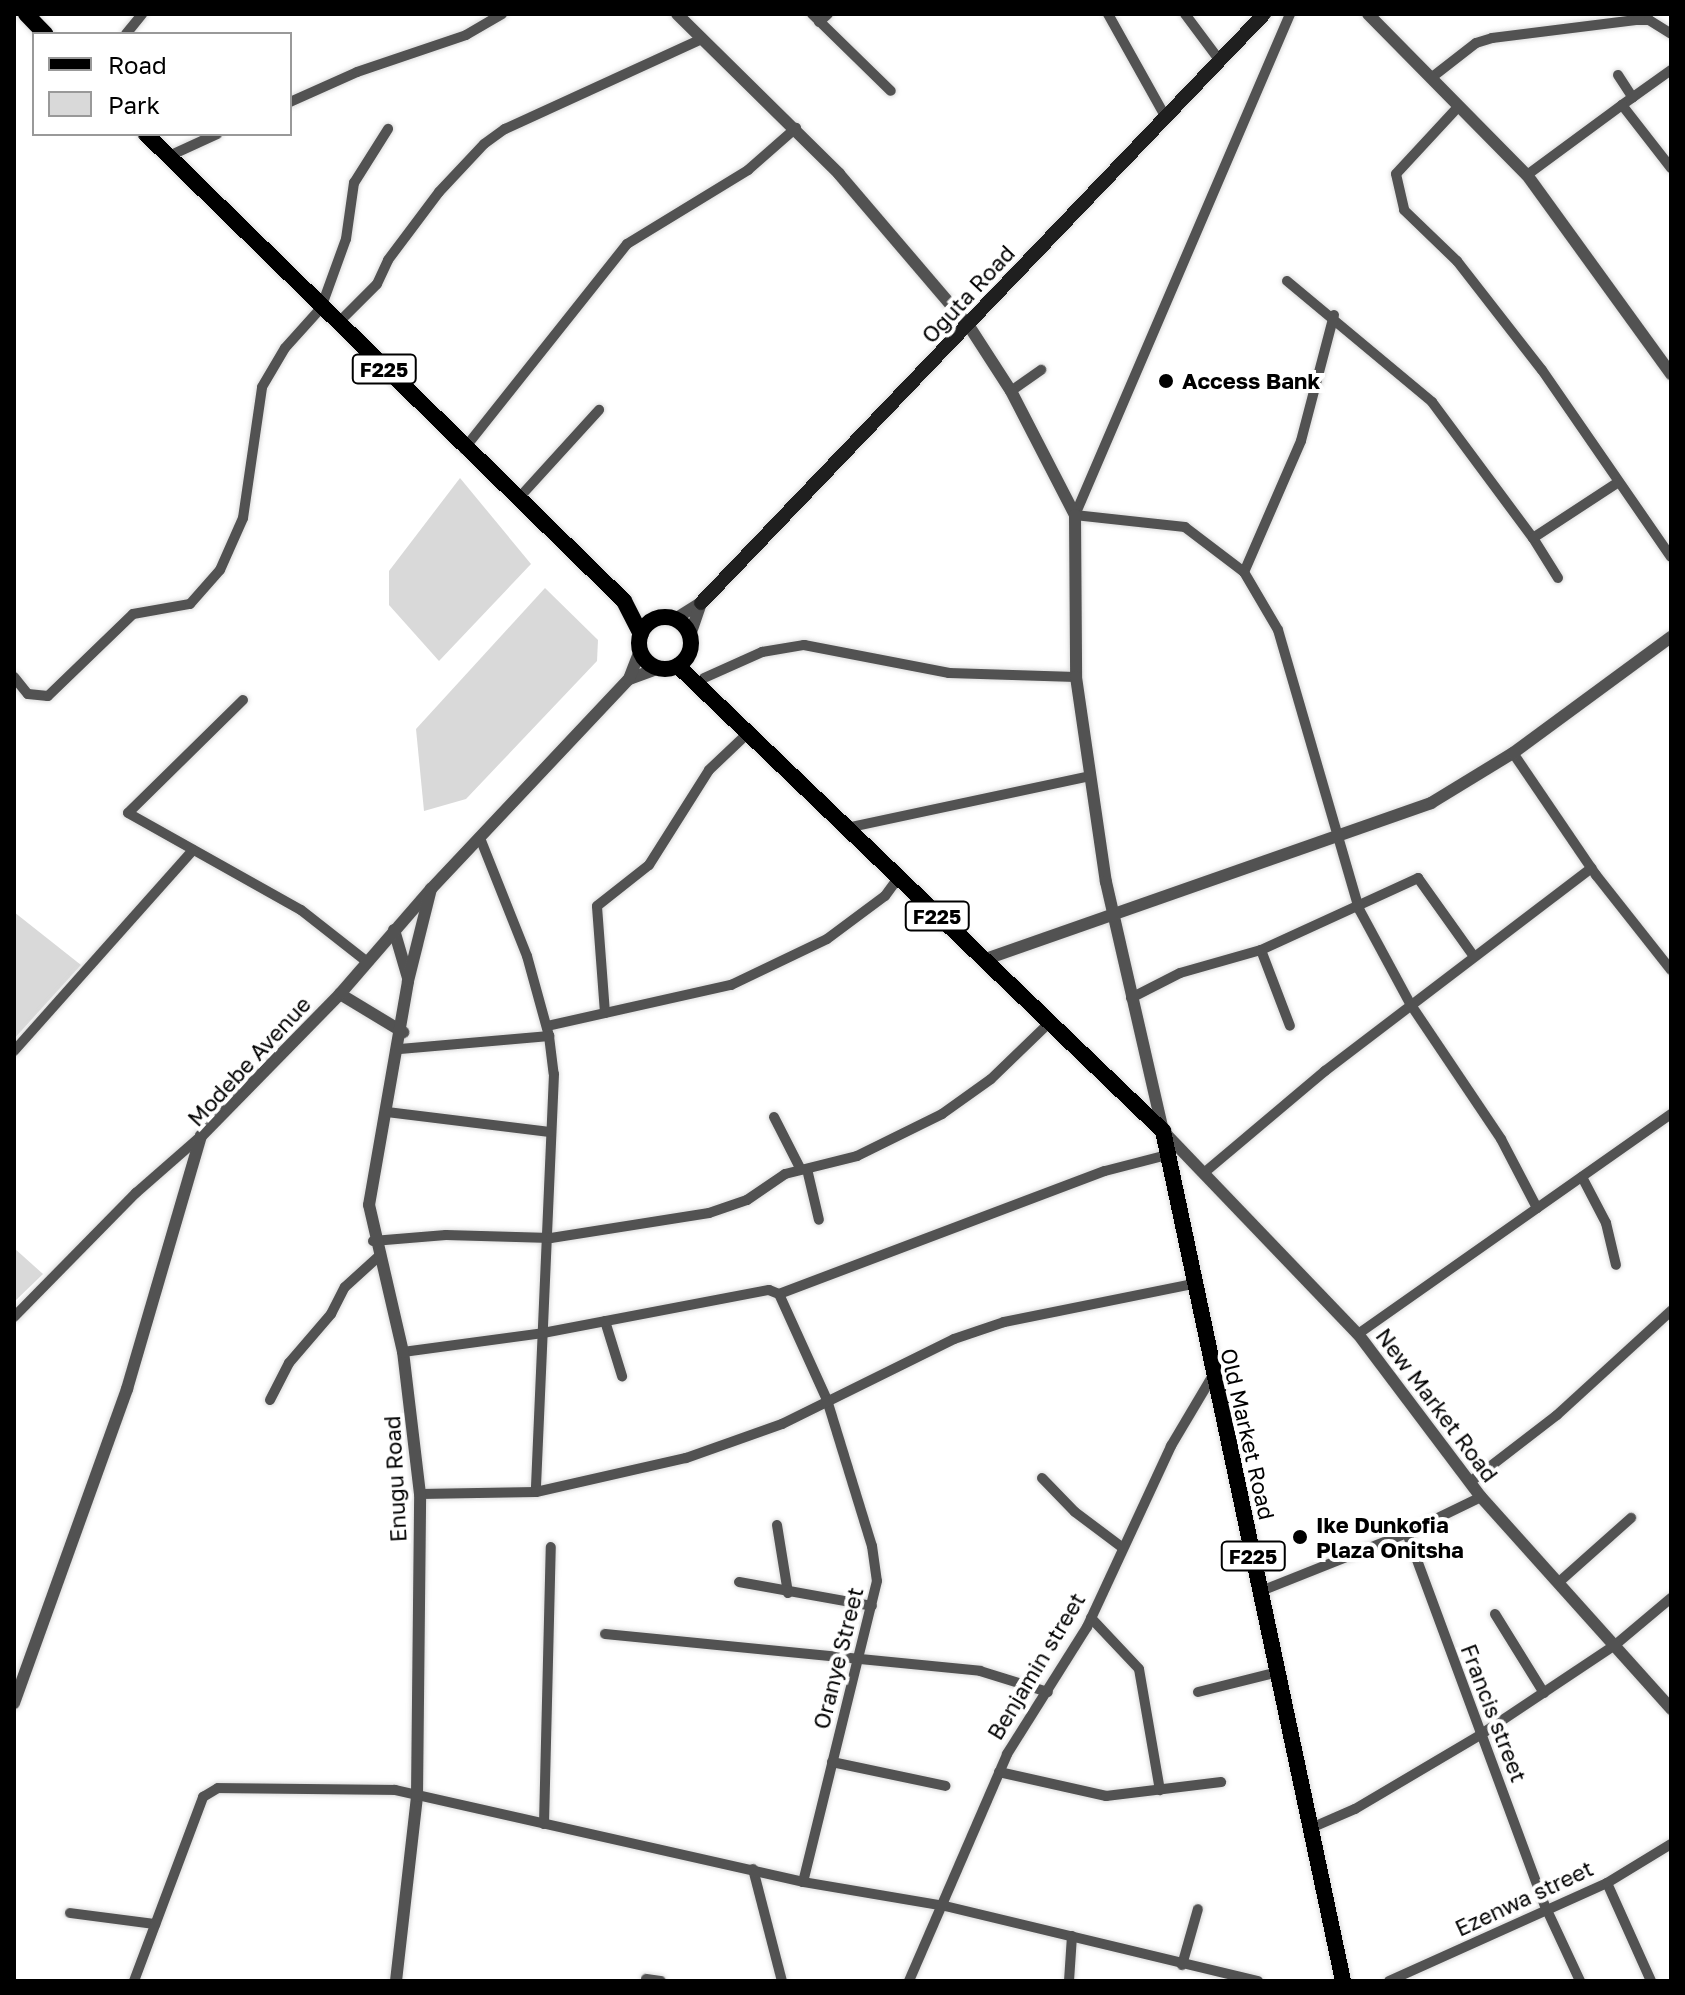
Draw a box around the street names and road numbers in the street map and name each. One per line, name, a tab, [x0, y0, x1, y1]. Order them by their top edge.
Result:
street label: Oguta Road	[916, 240, 1020, 348]
road number: F225	[350, 353, 418, 385]
road number: F225	[903, 900, 971, 932]
street label: Modebe Avenue	[182, 991, 316, 1131]
street label: New Market Road	[1371, 1323, 1503, 1487]
street label: Old Market Road	[1215, 1346, 1281, 1522]
street label: Enugu Road	[379, 1415, 411, 1543]
road number: F225	[1219, 1540, 1287, 1572]
street label: Oranye Street	[808, 1584, 868, 1732]
street label: Benjamin street	[982, 1588, 1090, 1744]
street label: Francis street	[1456, 1640, 1532, 1786]
street label: Ezenwa street	[1451, 1855, 1597, 1941]

